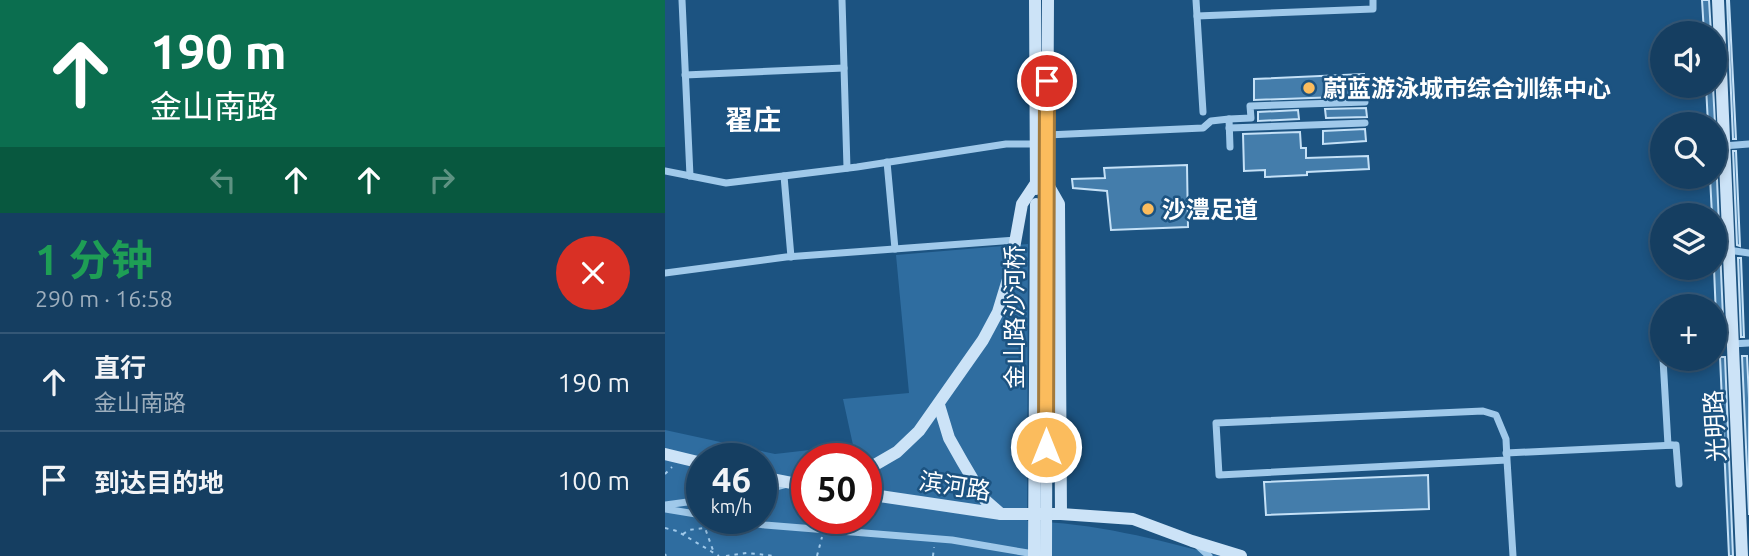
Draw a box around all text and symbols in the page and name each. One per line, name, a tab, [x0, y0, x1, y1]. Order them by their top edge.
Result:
map controls	[1650, 21, 1727, 371]
button: sound	[1650, 21, 1727, 98]
text: 190 m	[150, 23, 287, 78]
icon: ahead	[35, 28, 126, 119]
pin	[1017, 51, 1077, 111]
icon: arrive	[1028, 62, 1066, 100]
place label: 蔚蓝游泳城市综合训练中心	[1323, 75, 1611, 102]
marker: 蔚蓝游泳城市综合训练中心	[1301, 80, 1317, 96]
text: 金山南路	[150, 88, 278, 124]
district label: 翟庄	[725, 104, 781, 135]
button: search	[1650, 112, 1727, 189]
icon: left	[204, 161, 242, 199]
icon: ahead	[277, 161, 315, 199]
icon: ahead	[350, 161, 388, 199]
icon: right	[423, 161, 461, 199]
place label: 沙澧足道	[1162, 196, 1258, 223]
marker: 沙澧足道	[1140, 201, 1156, 217]
button: layers	[1650, 203, 1727, 280]
text: 1 分钟	[35, 236, 153, 283]
button: close	[556, 236, 630, 310]
street label: 金山路沙河桥	[1001, 245, 1028, 389]
text: 290 m · 16:58	[35, 286, 173, 311]
button: +	[1650, 294, 1727, 371]
text: 直行	[94, 353, 146, 382]
icon: ahead	[35, 363, 73, 401]
text: 190 m	[558, 368, 630, 397]
street label: 光明路	[1700, 389, 1730, 463]
text: 金山南路	[94, 390, 186, 415]
position arrow	[1009, 410, 1083, 484]
speed limit sign: 50	[791, 443, 882, 534]
text: 46	[712, 459, 751, 499]
icon: arrive	[35, 461, 73, 499]
text: 100 m	[558, 466, 630, 495]
street label: 滨河路	[917, 467, 993, 505]
text: 到达目的地	[94, 468, 224, 497]
text: km/h	[711, 496, 752, 516]

